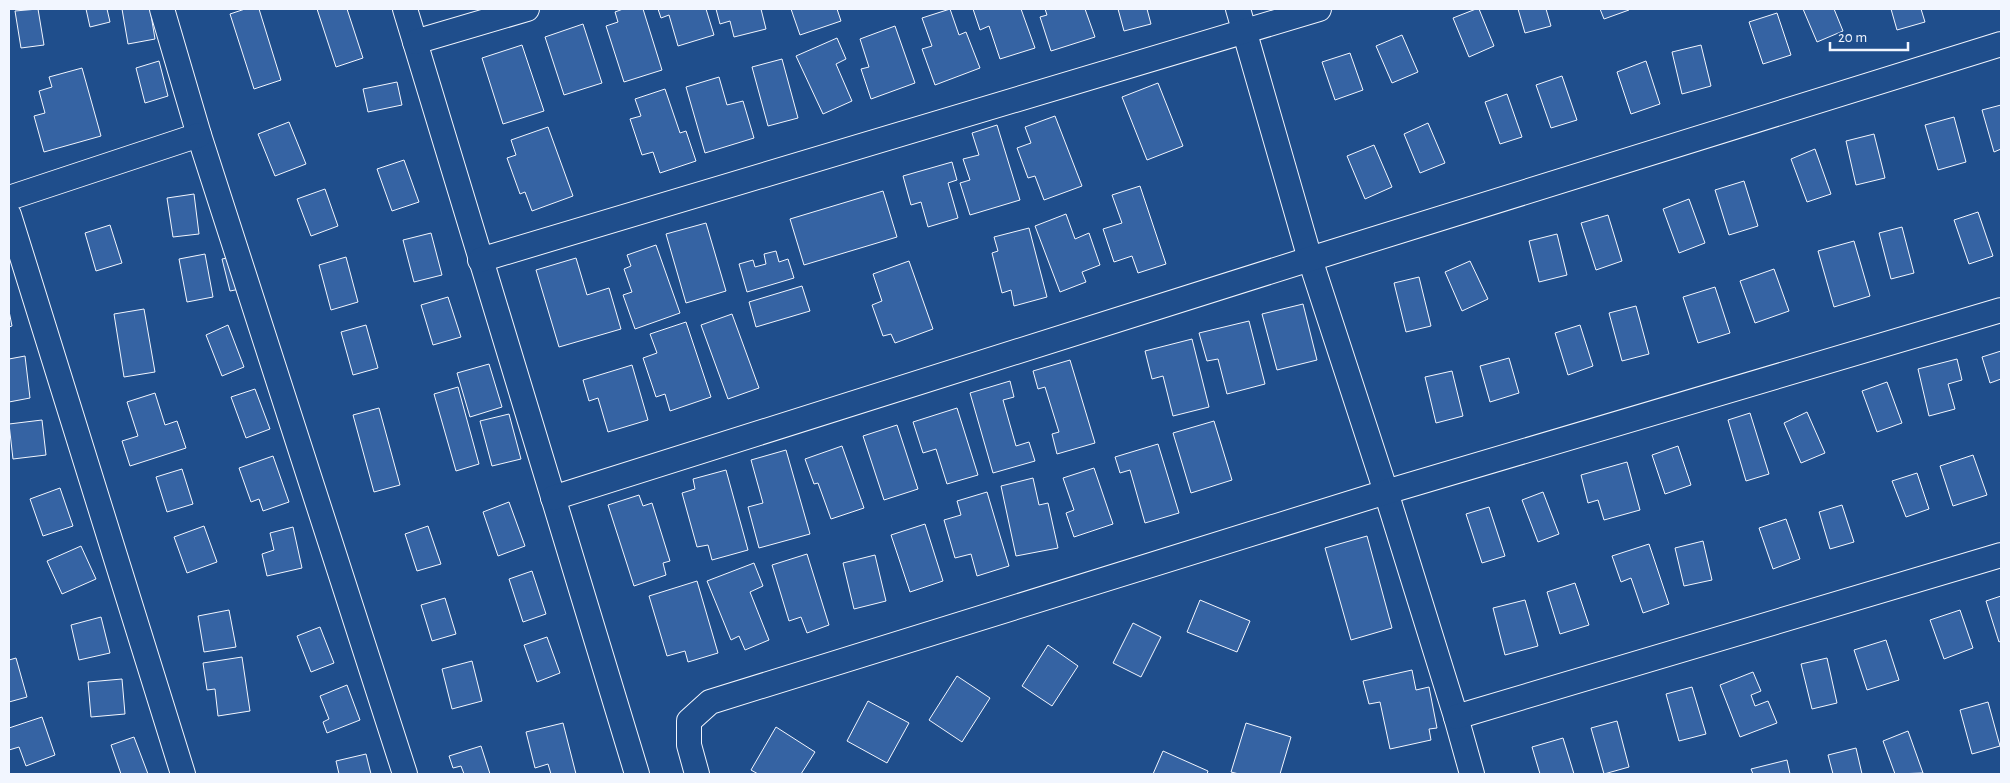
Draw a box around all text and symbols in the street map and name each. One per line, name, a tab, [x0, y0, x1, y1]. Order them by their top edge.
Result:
scale bar	[1830, 20, 1908, 52]
text: 20 m	[1838, 30, 1867, 45]

